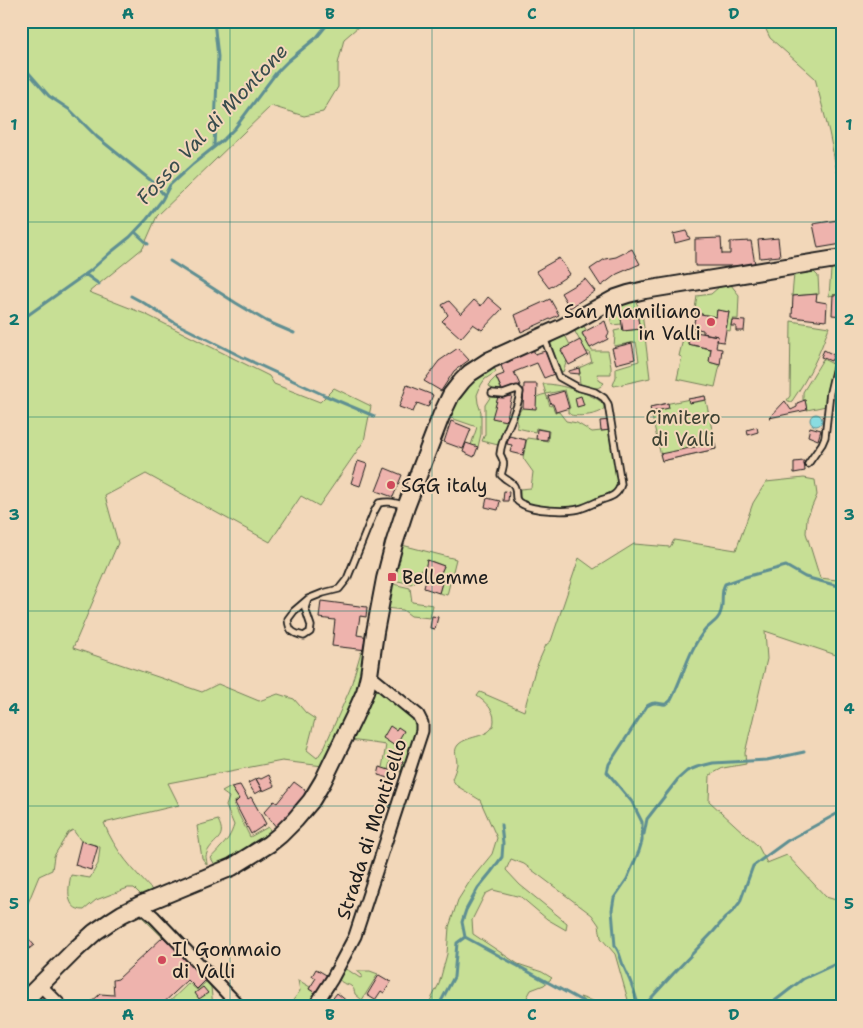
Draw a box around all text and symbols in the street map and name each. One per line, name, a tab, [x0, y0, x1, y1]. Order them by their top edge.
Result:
text: A	[122, 3, 134, 24]
text: B	[325, 3, 335, 24]
text: C	[527, 3, 537, 24]
text: D	[728, 3, 740, 24]
water label: Fosso Val di Montone	[131, 38, 293, 210]
text: 1	[10, 114, 18, 135]
text: 1	[845, 114, 853, 135]
place label: San Mamiliano in Valli	[564, 299, 701, 346]
text: 2	[8, 309, 20, 330]
text: 2	[843, 309, 855, 330]
marker: San Mamiliano in Valli	[705, 316, 717, 328]
park label: Cimitero di Valli	[645, 405, 721, 452]
place label: SGG italy	[401, 473, 488, 498]
marker: SGG italy	[385, 479, 397, 491]
text: 3	[8, 504, 20, 525]
text: 3	[843, 504, 855, 525]
place label: Bellemme	[402, 565, 489, 590]
marker: Bellemme	[386, 571, 398, 583]
text: 4	[8, 698, 20, 719]
text: 4	[843, 698, 855, 719]
street label: Strada di Monticello	[330, 736, 412, 923]
text: 5	[9, 893, 19, 914]
text: 5	[844, 893, 854, 914]
place label: Il Gommaio di Valli	[172, 937, 282, 984]
marker: Il Gommaio di Valli	[156, 954, 168, 966]
text: A	[122, 1004, 134, 1025]
text: B	[325, 1004, 335, 1025]
text: C	[527, 1004, 537, 1025]
text: D	[728, 1004, 740, 1025]

